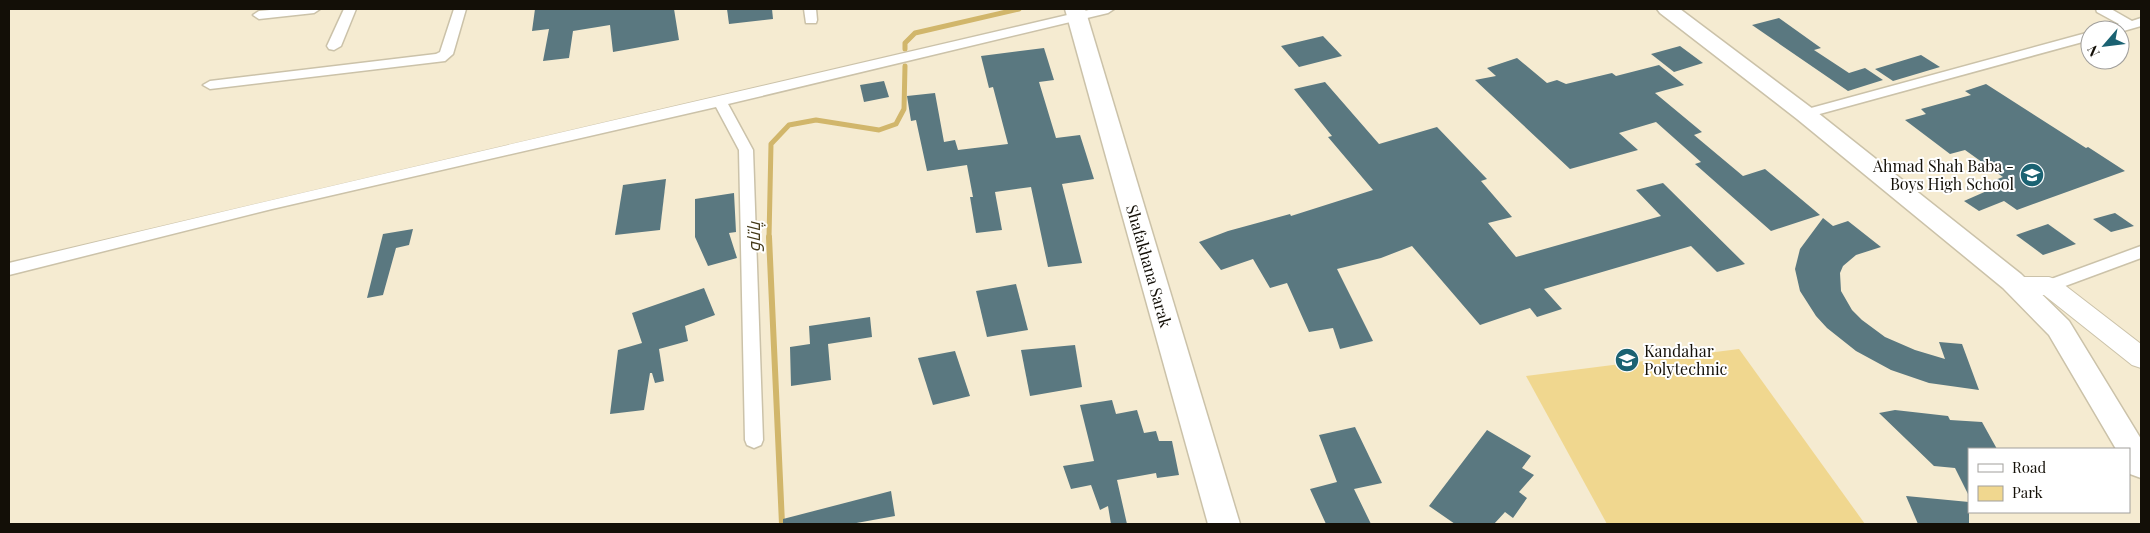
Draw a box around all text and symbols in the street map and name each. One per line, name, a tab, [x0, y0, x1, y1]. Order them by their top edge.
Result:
north arrow	[2080, 20, 2130, 70]
text: N	[2082, 42, 2104, 60]
place label: Ahmad Shah Baba - Boys High School	[1872, 155, 2014, 194]
school or university icon: Ahmad Shah Baba - Boys High School	[2019, 162, 2045, 188]
street label: Shafakhana Sarak	[1122, 202, 1177, 330]
water label: پاتاو	[741, 221, 766, 252]
place label: Kandahar Polytechnic	[1644, 340, 1728, 379]
school or university icon: Kandahar Polytechnic	[1614, 347, 1640, 373]
legend	[1968, 448, 2130, 513]
text: Road	[2012, 457, 2046, 477]
text: Park	[2012, 482, 2044, 502]

